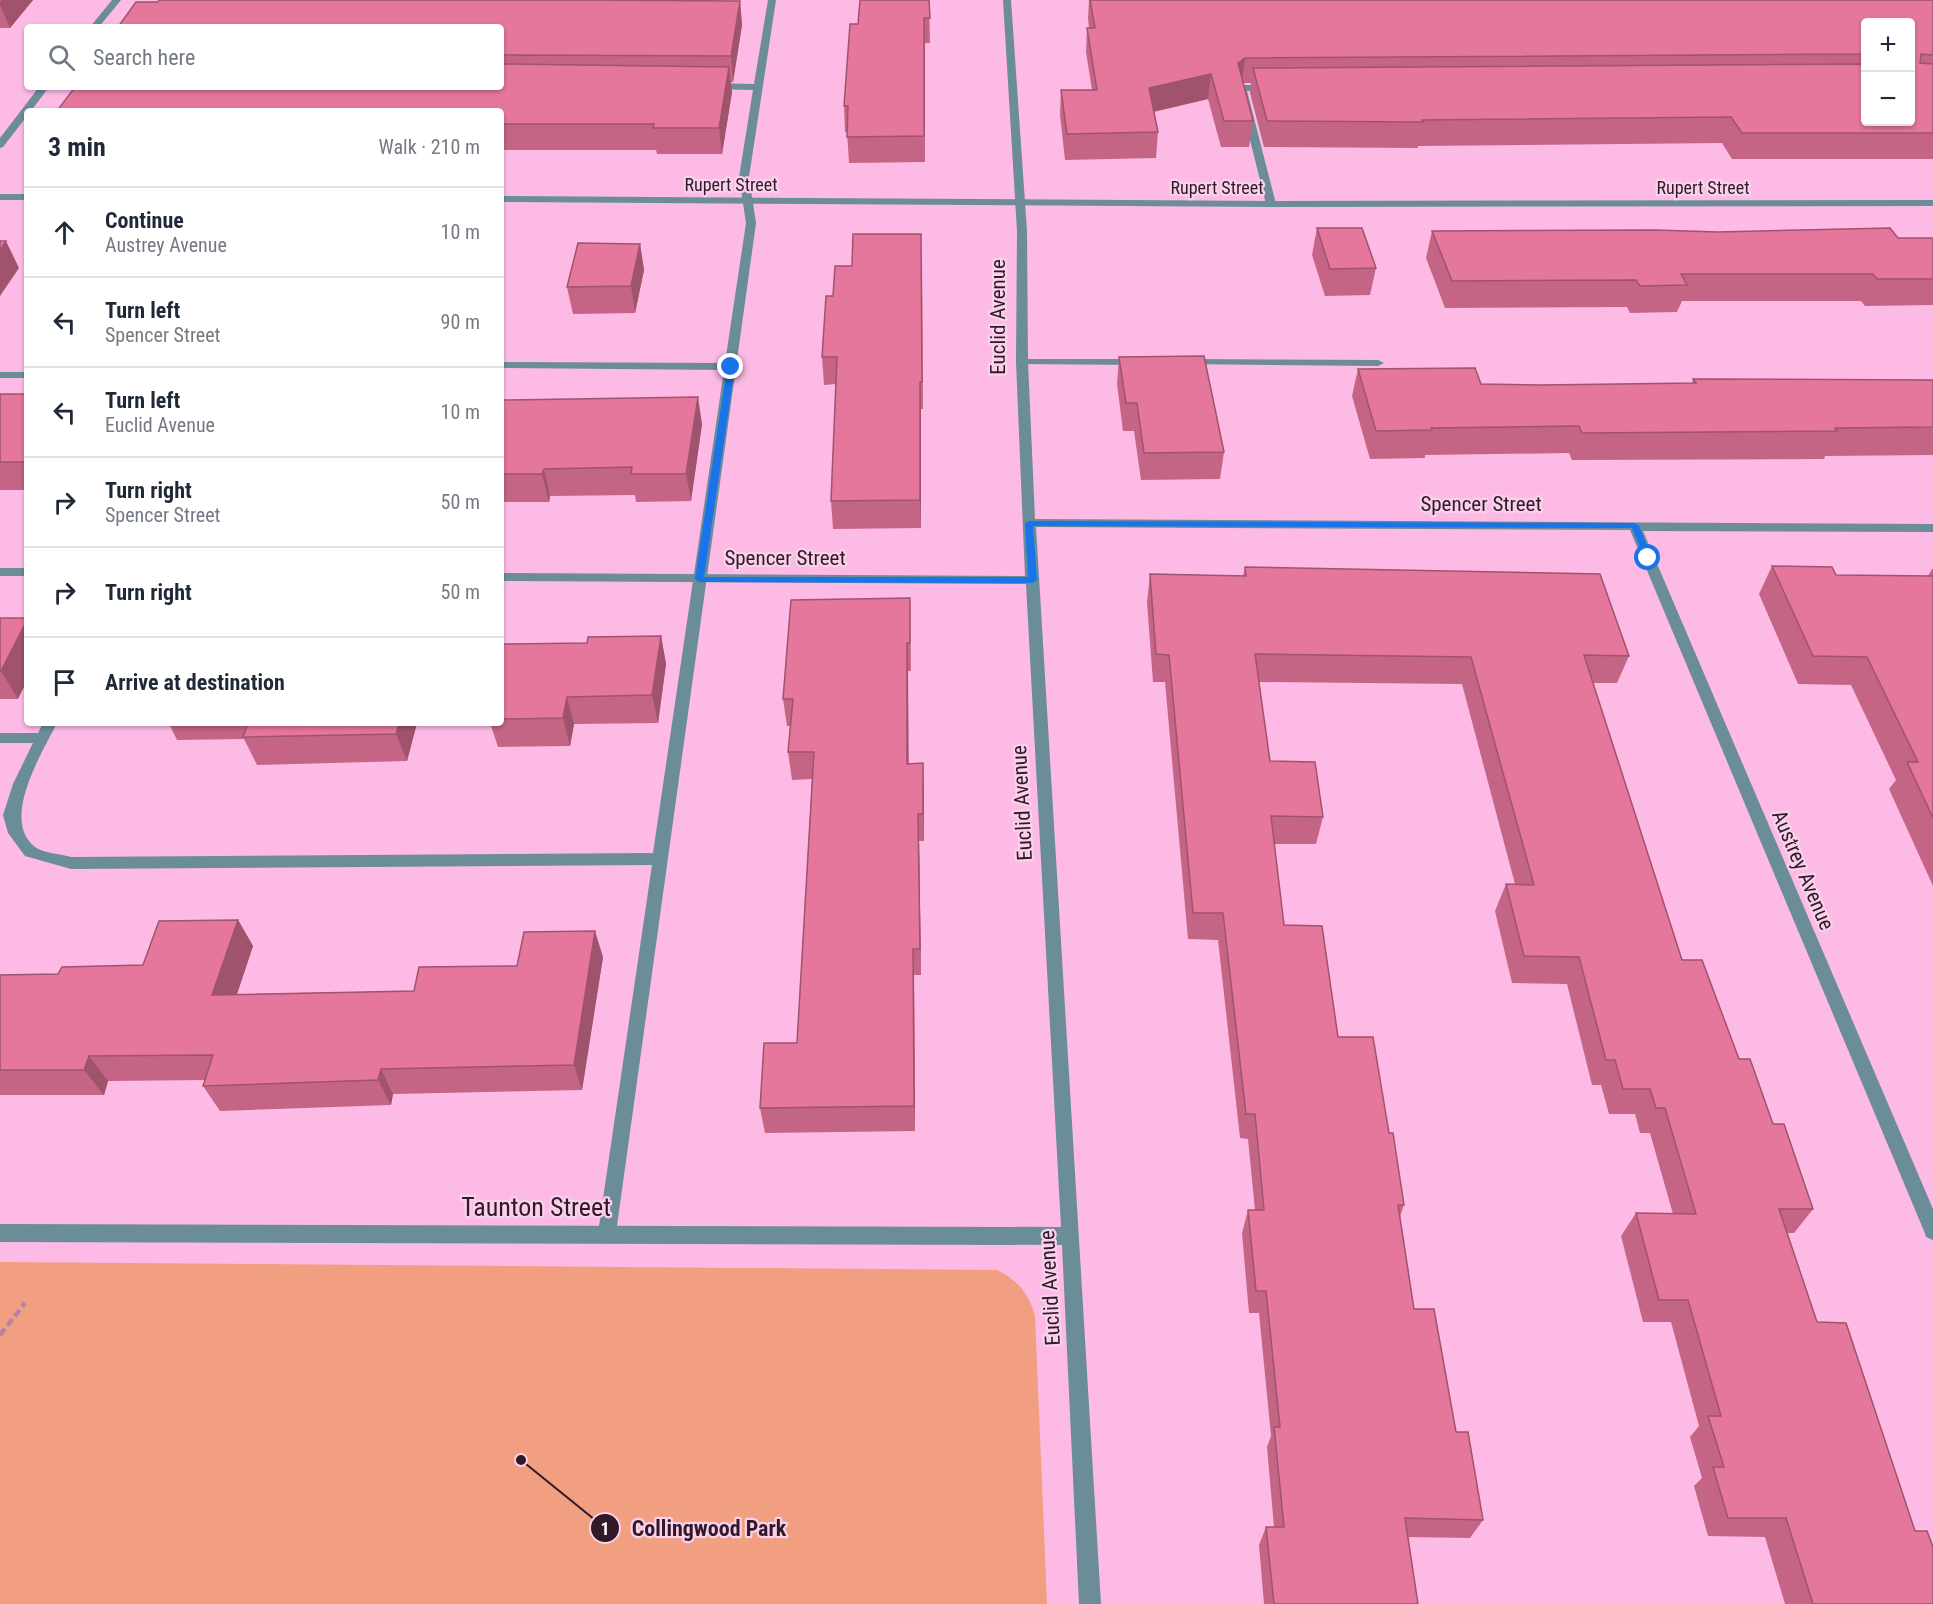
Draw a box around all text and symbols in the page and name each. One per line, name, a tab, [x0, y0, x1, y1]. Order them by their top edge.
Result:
map controls	[1861, 18, 1915, 126]
button: +	[1861, 18, 1915, 72]
search box	[24, 24, 504, 90]
icon: search	[45, 41, 78, 74]
text: Search here	[93, 45, 195, 70]
button: −	[1861, 72, 1915, 126]
text: 3 min	[48, 132, 106, 162]
text: Walk · 210 m	[379, 135, 480, 159]
street label: Rupert Street	[684, 174, 778, 195]
street label: Rupert Street	[1170, 177, 1264, 198]
street label: Rupert Street	[1656, 177, 1750, 198]
text: Continue	[105, 208, 184, 233]
icon: ahead	[48, 216, 81, 249]
text: 10 m	[441, 220, 480, 244]
text: Austrey Avenue	[105, 233, 227, 257]
street label: Euclid Avenue	[986, 259, 1010, 375]
text: Turn left	[105, 298, 180, 323]
icon: left	[48, 306, 81, 339]
text: 90 m	[441, 310, 480, 334]
text: Spencer Street	[105, 323, 220, 347]
route end	[717, 353, 743, 379]
text: Turn left	[105, 388, 180, 413]
icon: left	[48, 396, 81, 429]
text: 10 m	[441, 400, 480, 424]
text: Euclid Avenue	[105, 413, 215, 437]
text: Turn right	[105, 478, 192, 503]
icon: right	[48, 486, 81, 519]
text: 50 m	[441, 490, 480, 514]
street label: Spencer Street	[1420, 492, 1542, 516]
text: Spencer Street	[105, 503, 220, 527]
route start	[1634, 544, 1660, 570]
street label: Spencer Street	[724, 546, 846, 570]
icon: right	[48, 576, 81, 609]
text: Turn right	[105, 580, 192, 605]
text: 50 m	[441, 580, 480, 604]
icon: arrive	[48, 666, 81, 699]
text: Arrive at destination	[105, 670, 285, 695]
street label: Euclid Avenue	[1007, 745, 1037, 861]
street label: Austrey Avenue	[1767, 806, 1839, 934]
street label: Taunton Street	[461, 1192, 611, 1222]
street label: Euclid Avenue	[1035, 1230, 1065, 1346]
callout: Collingwood Park	[590, 1508, 798, 1548]
text: Collingwood Park	[632, 1516, 787, 1541]
text: 1	[600, 1518, 610, 1539]

